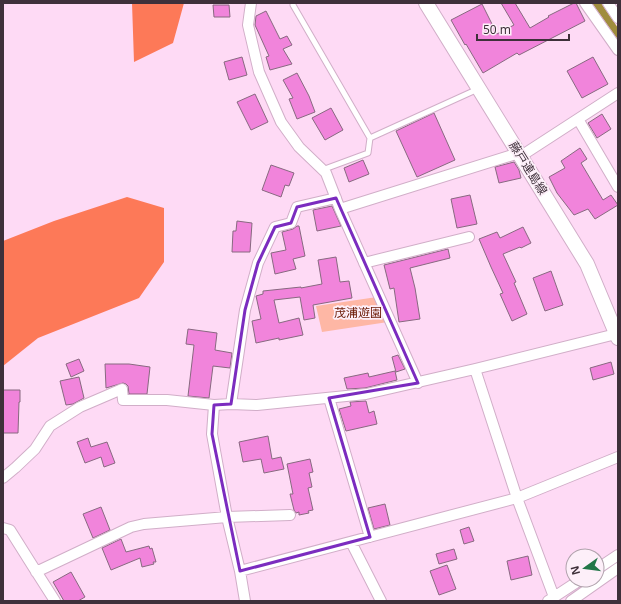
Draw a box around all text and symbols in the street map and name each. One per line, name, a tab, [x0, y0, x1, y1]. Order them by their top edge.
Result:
scale bar	[477, 16, 569, 42]
text: 50 m	[483, 21, 511, 38]
street label: 藤戸連島線	[505, 138, 552, 198]
park label: 茂浦遊園	[334, 304, 382, 321]
north arrow	[565, 548, 605, 588]
text: N	[566, 564, 583, 577]

